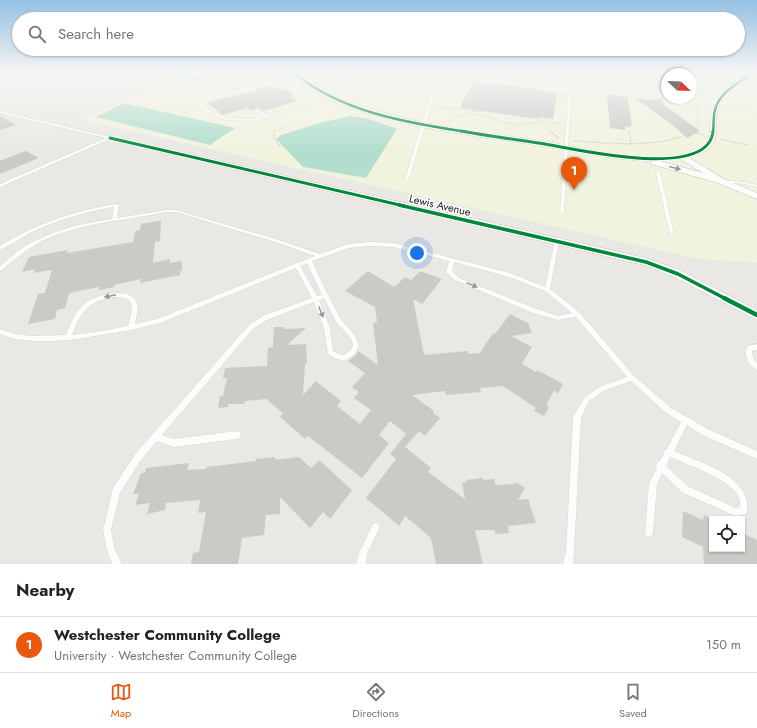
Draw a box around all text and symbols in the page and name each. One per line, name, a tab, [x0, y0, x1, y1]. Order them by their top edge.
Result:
search box	[12, 12, 745, 56]
icon: search	[26, 23, 48, 45]
text: Search here	[58, 23, 134, 45]
north arrow	[661, 68, 697, 104]
pin: 1	[561, 157, 587, 190]
one-way arrow	[669, 165, 681, 171]
street label: Lewis Avenue	[408, 190, 473, 220]
your location	[407, 243, 427, 263]
one-way arrow	[466, 283, 478, 289]
one-way arrow	[104, 294, 116, 300]
one-way arrow	[318, 307, 324, 318]
map controls	[709, 516, 745, 552]
button: locate	[709, 516, 745, 552]
text: Nearby	[16, 578, 74, 602]
text: Westchester Community College	[54, 624, 281, 646]
text: 1	[26, 635, 32, 654]
text: 150 m	[706, 635, 741, 654]
text: University · Westchester Community College	[54, 646, 297, 665]
tab: Map	[110, 681, 132, 721]
tab: Directions	[352, 681, 399, 721]
tab: Saved	[619, 681, 647, 721]

